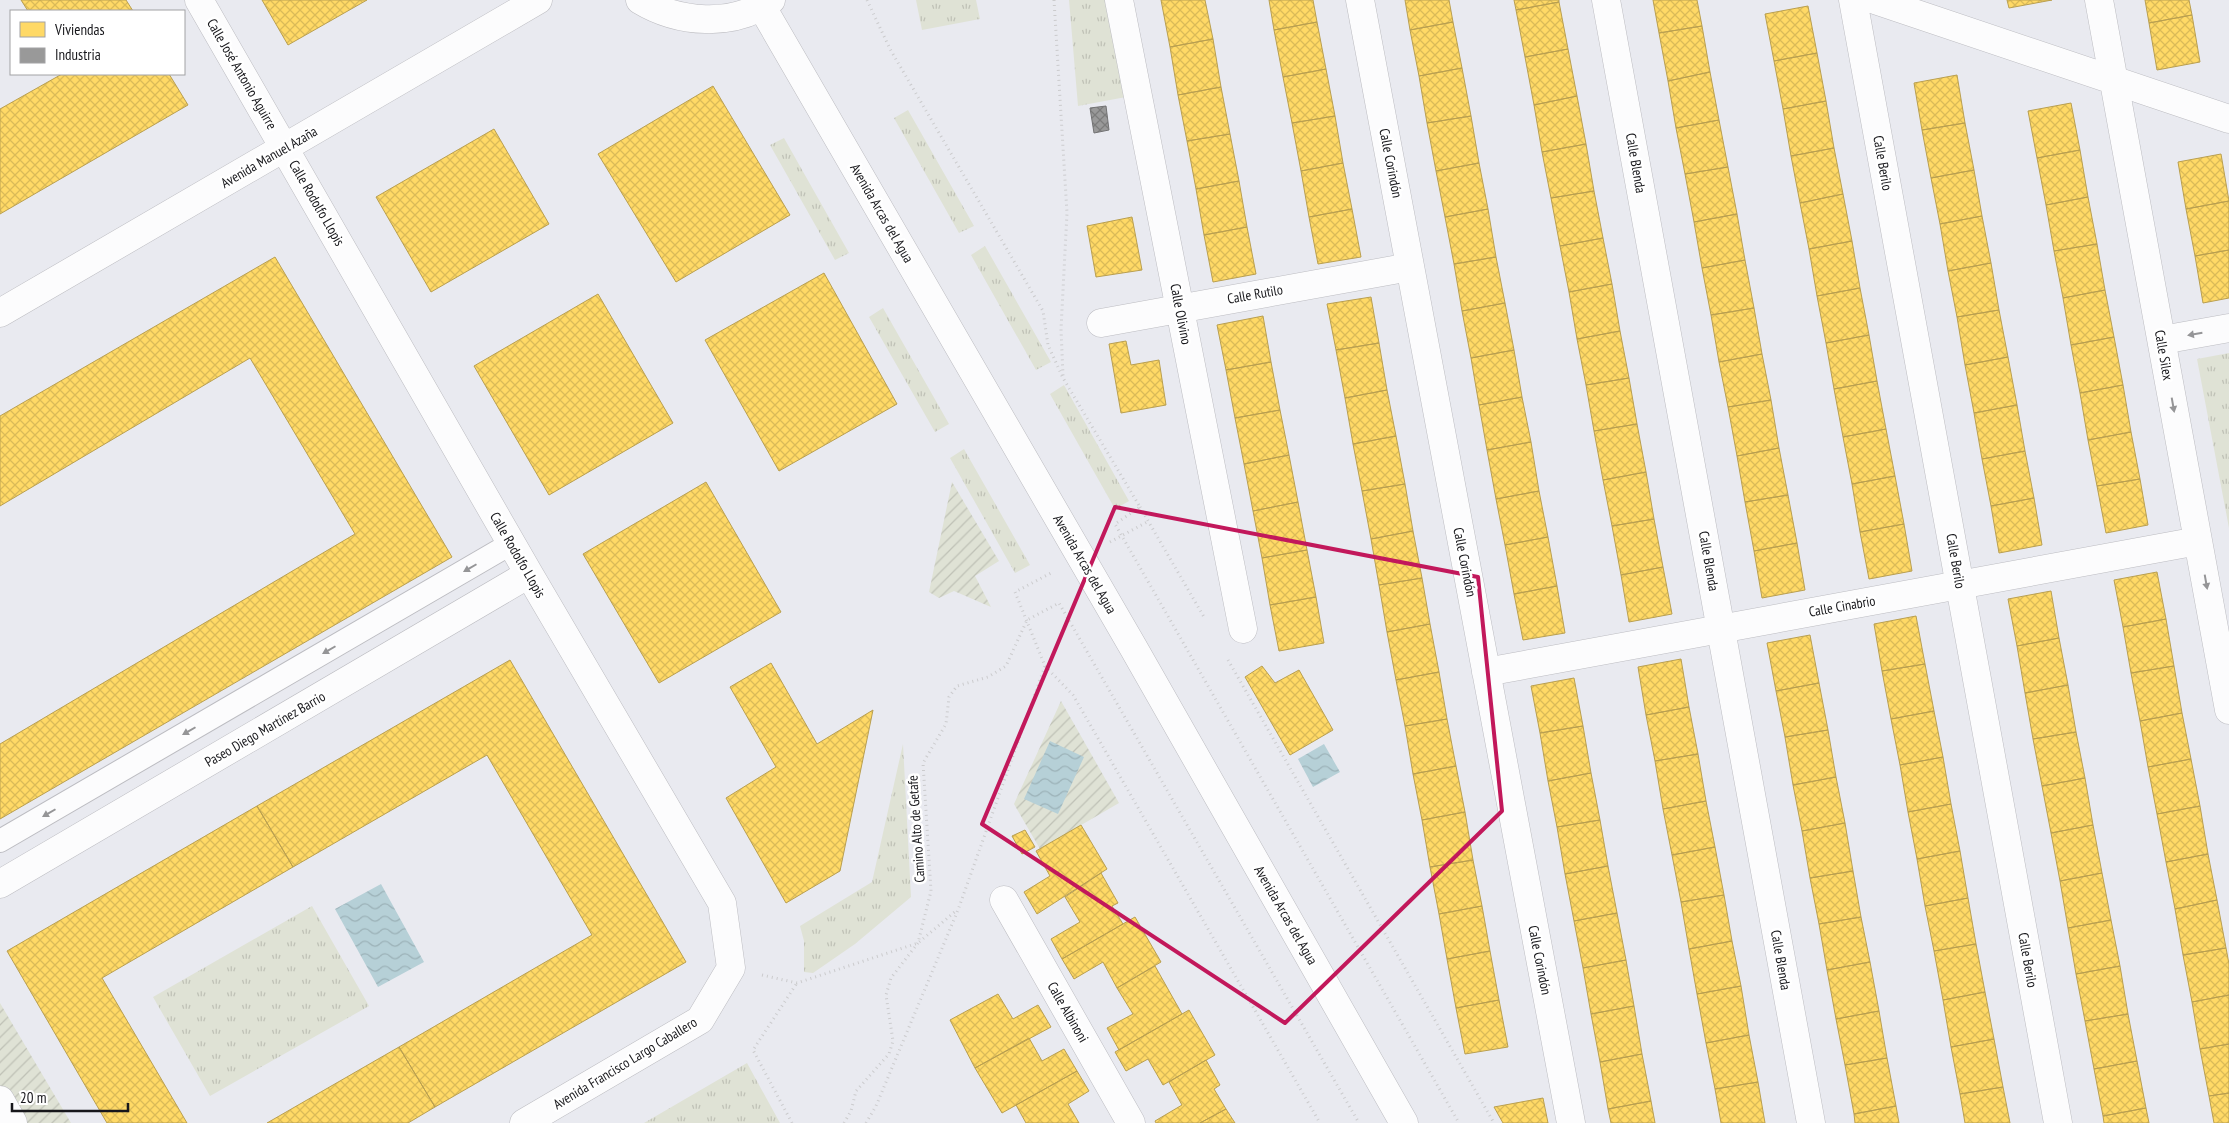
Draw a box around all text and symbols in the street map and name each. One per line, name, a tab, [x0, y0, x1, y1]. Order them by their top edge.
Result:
legend	[10, 10, 185, 75]
street label: Calle José Antonio Aguirre	[203, 15, 281, 133]
text: Viviendas	[54, 20, 105, 39]
text: Industria	[55, 45, 101, 64]
street label: Avenida Manuel Azaña	[218, 122, 320, 192]
street label: Calle Corindón	[1375, 127, 1407, 199]
street label: Calle Blenda	[1622, 132, 1650, 194]
street label: Calle Berilo	[1869, 134, 1897, 192]
street label: Calle Rodolfo Llopis	[285, 157, 349, 249]
street label: Avenida Arcas del Agua	[846, 160, 918, 266]
street label: Calle Rutilo	[1226, 280, 1284, 308]
street label: Calle Olivino	[1166, 282, 1196, 346]
street label: Calle Silex	[2151, 328, 2177, 382]
one-way arrow	[2188, 330, 2203, 338]
one-way arrow	[2170, 398, 2178, 414]
street label: Calle Rodolfo Llopis	[486, 509, 550, 601]
street label: Avenida Arcas del Agua	[1049, 511, 1121, 617]
street label: Calle Corindón	[1449, 526, 1481, 598]
street label: Calle Blenda	[1695, 530, 1723, 592]
street label: Calle Berilo	[1942, 532, 1970, 590]
one-way arrow	[463, 563, 476, 572]
one-way arrow	[2202, 575, 2210, 591]
street label: Calle Cinabrio	[1807, 591, 1877, 621]
one-way arrow	[323, 645, 336, 654]
street label: Paseo Diego Martínez Barrio	[202, 687, 328, 771]
one-way arrow	[182, 727, 196, 736]
street label: Camino Alto de Getafe	[903, 774, 929, 883]
one-way arrow	[41, 809, 56, 817]
street label: Avenida Arcas del Agua	[1250, 862, 1322, 968]
street label: Calle Corindón	[1524, 924, 1556, 996]
street label: Calle Blenda	[1767, 929, 1795, 991]
street label: Calle Berilo	[2014, 931, 2042, 989]
street label: Calle Albinoni	[1043, 978, 1093, 1046]
street label: Avenida Francisco Largo Caballero	[550, 1013, 700, 1113]
scale bar	[12, 1080, 129, 1112]
text: 20 m	[20, 1088, 46, 1107]

